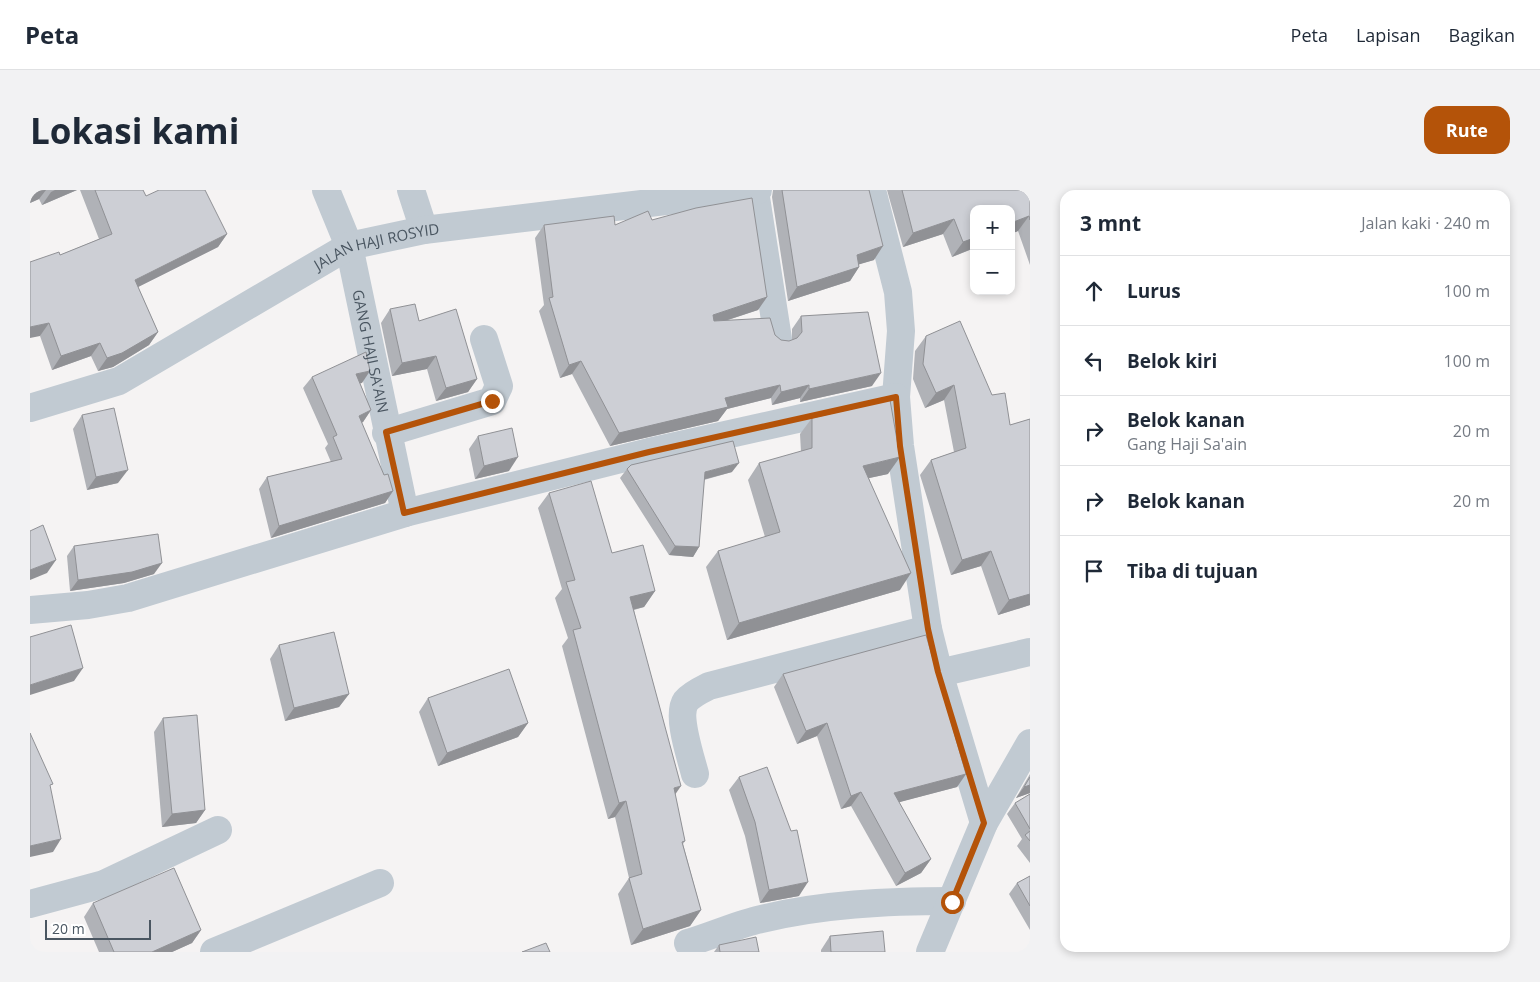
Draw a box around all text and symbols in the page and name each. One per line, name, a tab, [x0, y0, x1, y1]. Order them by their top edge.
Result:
text: Peta	[25, 18, 79, 51]
text: Peta	[1291, 23, 1328, 47]
text: Lapisan	[1356, 23, 1421, 47]
text: Bagikan	[1449, 23, 1515, 47]
button: Rute	[1424, 106, 1510, 154]
text: Lokasi kami	[30, 107, 239, 154]
map controls	[970, 205, 1015, 295]
button: +	[970, 205, 1015, 250]
text: 3 mnt	[1080, 209, 1141, 237]
text: Jalan kaki · 240 m	[1361, 212, 1490, 234]
street label: JALAN HAJI ROSYID	[308, 218, 440, 276]
button: −	[970, 250, 1015, 295]
icon: ahead	[1080, 277, 1108, 305]
text: Lurus	[1127, 278, 1181, 304]
text: 100 m	[1444, 280, 1490, 302]
street label: GANG HAJI SA'AIN	[348, 288, 394, 415]
icon: left	[1080, 347, 1108, 375]
text: Belok kiri	[1127, 348, 1217, 374]
text: 100 m	[1444, 350, 1490, 372]
route end	[481, 390, 504, 413]
text: Belok kanan	[1127, 407, 1245, 433]
icon: right	[1080, 417, 1108, 445]
text: 20 m	[1453, 420, 1490, 442]
text: Gang Haji Sa'ain	[1127, 433, 1247, 455]
icon: right	[1080, 487, 1108, 515]
text: Belok kanan	[1127, 488, 1245, 514]
text: 20 m	[1453, 490, 1490, 512]
icon: arrive	[1080, 557, 1108, 585]
text: Tiba di tujuan	[1127, 558, 1258, 584]
route start	[941, 891, 964, 914]
scale bar	[45, 917, 151, 940]
text: 20 m	[52, 919, 85, 938]

